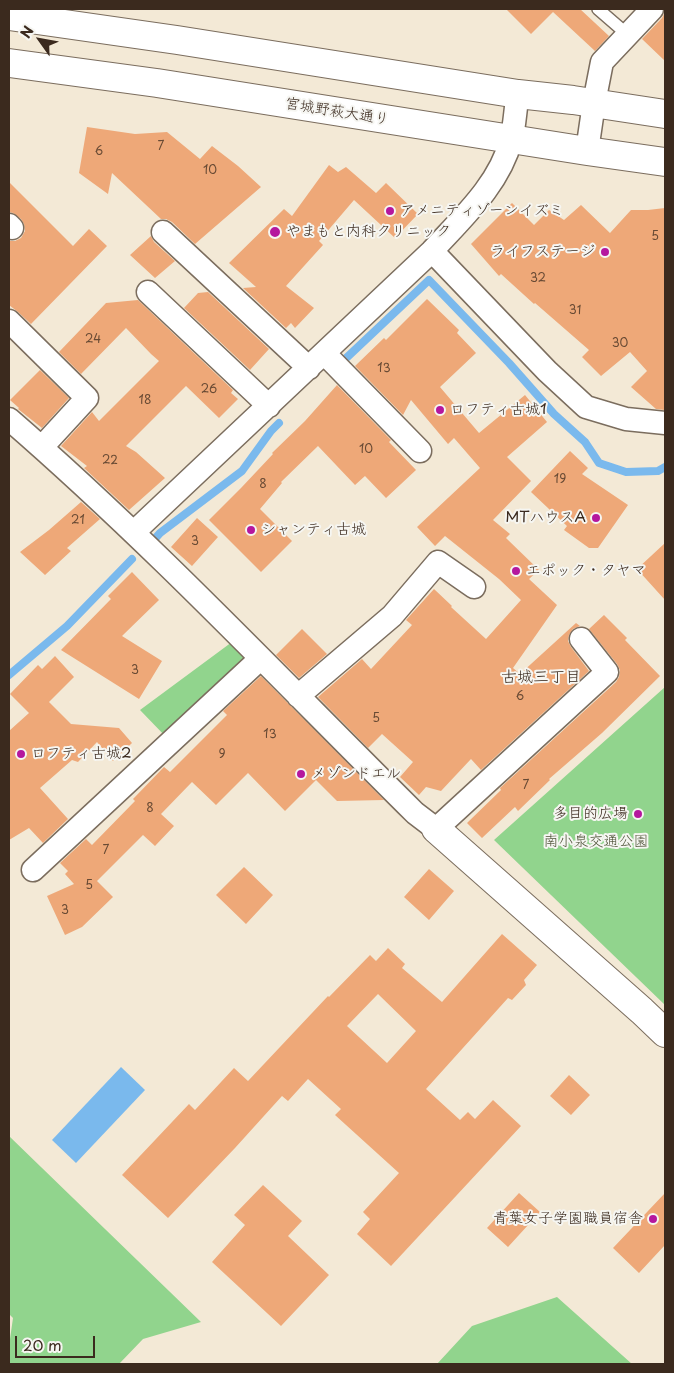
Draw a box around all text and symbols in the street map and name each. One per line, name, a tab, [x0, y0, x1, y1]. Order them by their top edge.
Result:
north arrow	[15, 15, 65, 65]
text: N	[15, 22, 39, 42]
street label: 宮城野萩大通り	[284, 95, 390, 129]
house number: 7	[158, 140, 164, 154]
house number: 6	[95, 145, 103, 159]
house number: 10	[203, 164, 217, 178]
place label: アメニティゾーンイズミ	[400, 202, 564, 220]
marker: アメニティゾーンイズミ	[384, 205, 396, 217]
place label: やまもと内科クリニック	[286, 223, 451, 241]
marker: やまもと内科クリニック	[268, 225, 282, 239]
house number: 5	[651, 230, 659, 244]
place label: ライフステージ	[490, 243, 595, 261]
marker: ライフステージ	[599, 246, 611, 258]
house number: 32	[530, 272, 546, 286]
house number: 31	[569, 304, 581, 318]
house number: 24	[85, 333, 101, 347]
house number: 30	[612, 337, 628, 351]
house number: 13	[377, 362, 391, 376]
house number: 26	[201, 383, 217, 397]
house number: 18	[139, 394, 151, 408]
place label: ロフティ古城1	[450, 401, 547, 419]
marker: ロフティ古城1	[434, 404, 446, 416]
house number: 10	[359, 443, 373, 457]
house number: 22	[102, 454, 118, 468]
house number: 19	[554, 473, 566, 487]
house number: 8	[259, 478, 267, 492]
place label: MTハウスA	[505, 509, 586, 527]
marker: MTハウスA	[590, 512, 602, 524]
house number: 21	[71, 514, 85, 528]
place label: シャンティ古城	[261, 521, 366, 539]
marker: シャンティ古城	[245, 524, 257, 536]
house number: 3	[191, 535, 199, 549]
place label: エポック・タヤマ	[526, 562, 646, 580]
marker: エポック・タヤマ	[510, 565, 522, 577]
house number: 3	[131, 664, 139, 678]
district label: 古城三丁目	[501, 668, 581, 688]
house number: 6	[516, 690, 524, 704]
house number: 5	[372, 712, 380, 726]
house number: 13	[263, 728, 277, 742]
place label: ロフティ古城2	[31, 745, 132, 763]
marker: ロフティ古城2	[15, 748, 27, 760]
house number: 9	[218, 748, 226, 762]
place label: メゾンドエル	[311, 765, 401, 783]
marker: メゾンドエル	[295, 768, 307, 780]
house number: 7	[523, 779, 529, 793]
house number: 8	[146, 802, 154, 816]
place label: 多目的広場	[553, 805, 628, 823]
marker: 多目的広場	[632, 808, 644, 820]
park label: 南小泉交通公園	[544, 833, 648, 851]
house number: 7	[103, 844, 109, 858]
house number: 5	[85, 879, 93, 893]
house number: 3	[61, 904, 69, 918]
place label: 青葉女子学園職員宿舎	[493, 1210, 643, 1228]
marker: 青葉女子学園職員宿舎	[647, 1213, 659, 1225]
scale bar	[18, 1326, 98, 1358]
text: 20 m	[23, 1333, 62, 1356]

